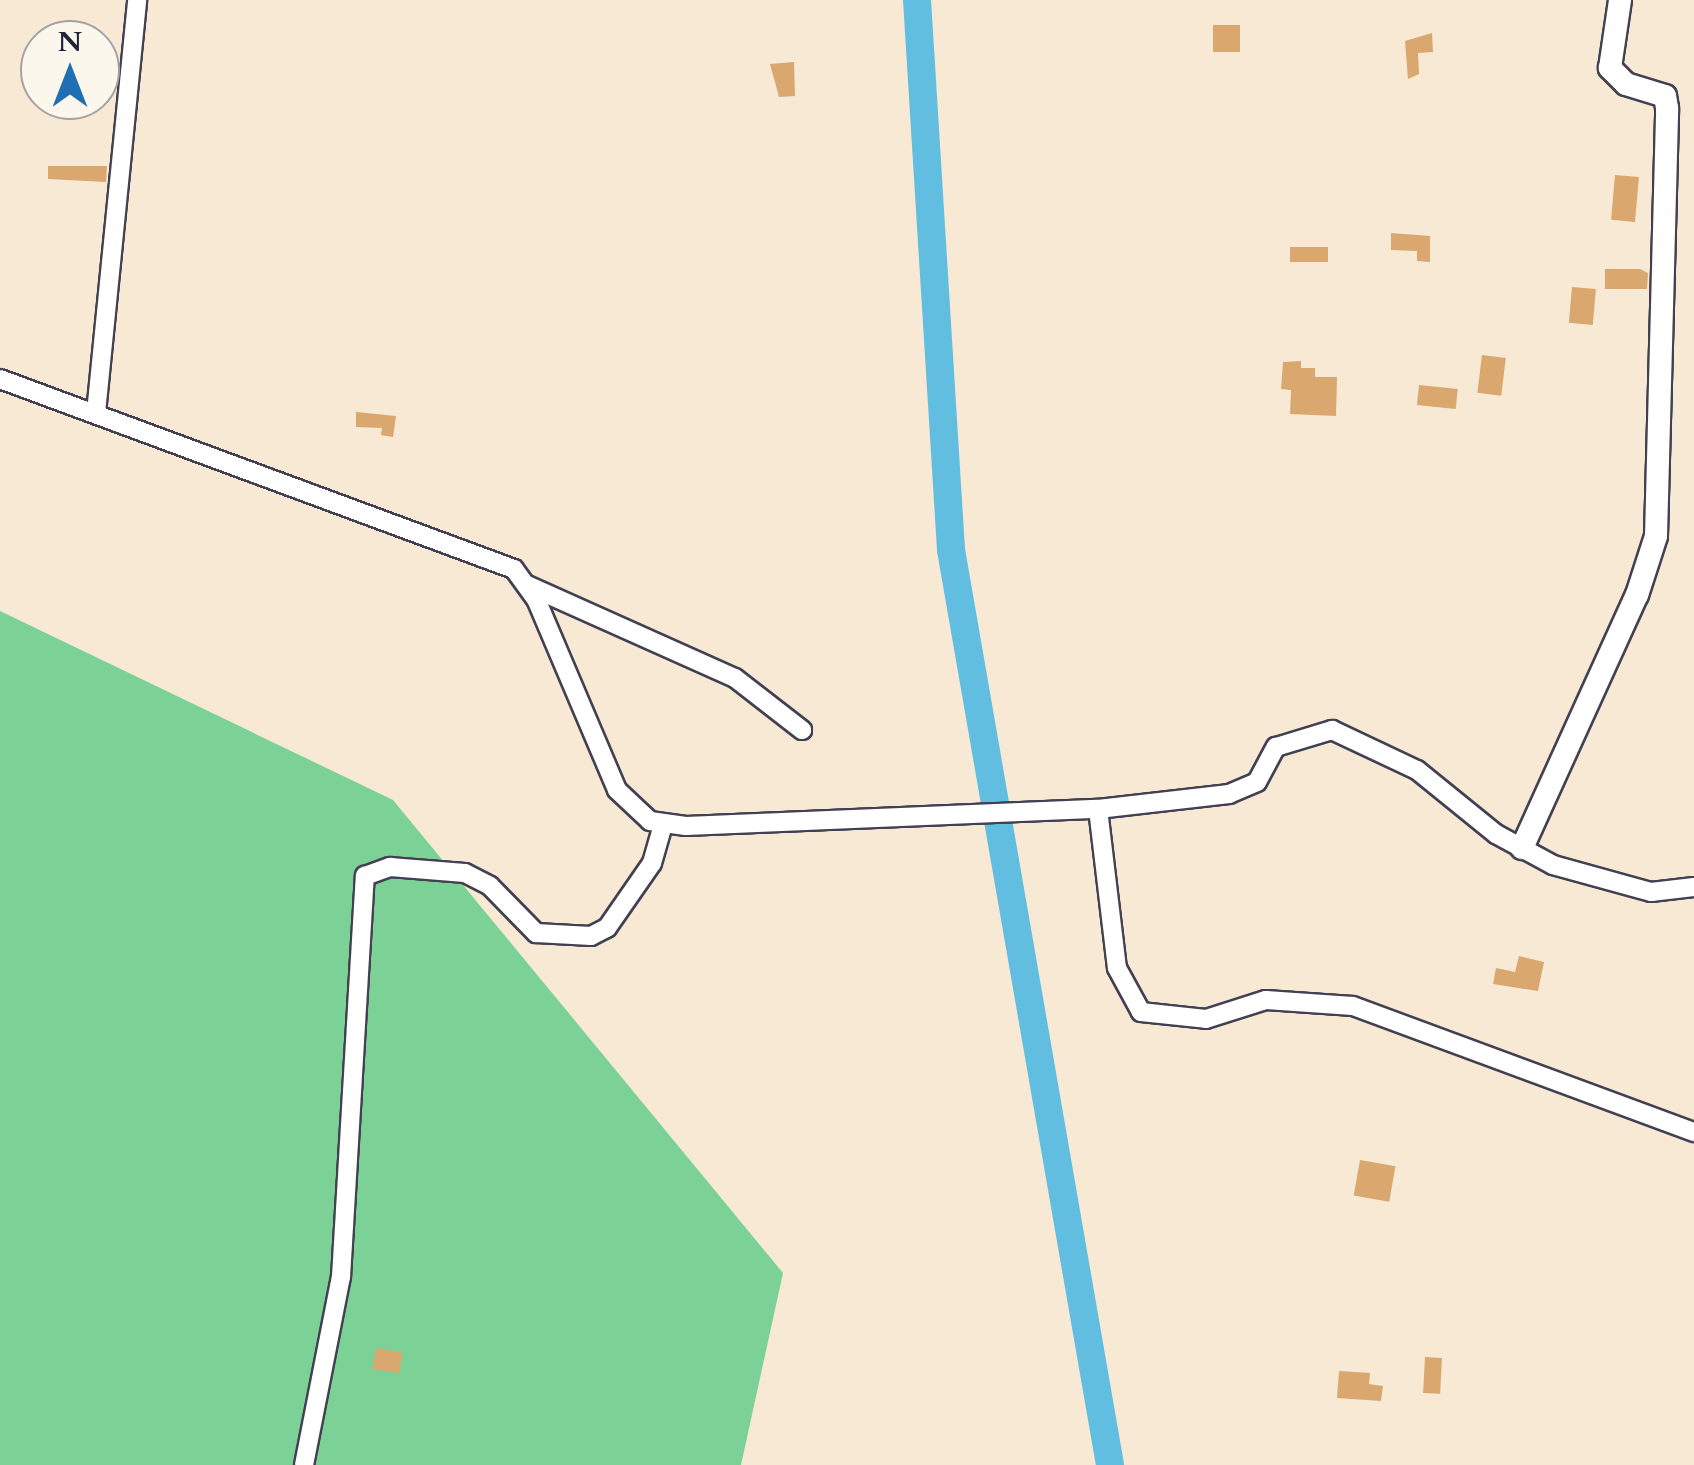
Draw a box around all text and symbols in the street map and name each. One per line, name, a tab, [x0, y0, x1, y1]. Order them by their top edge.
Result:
north arrow	[20, 20, 120, 120]
text: N	[58, 23, 82, 61]

